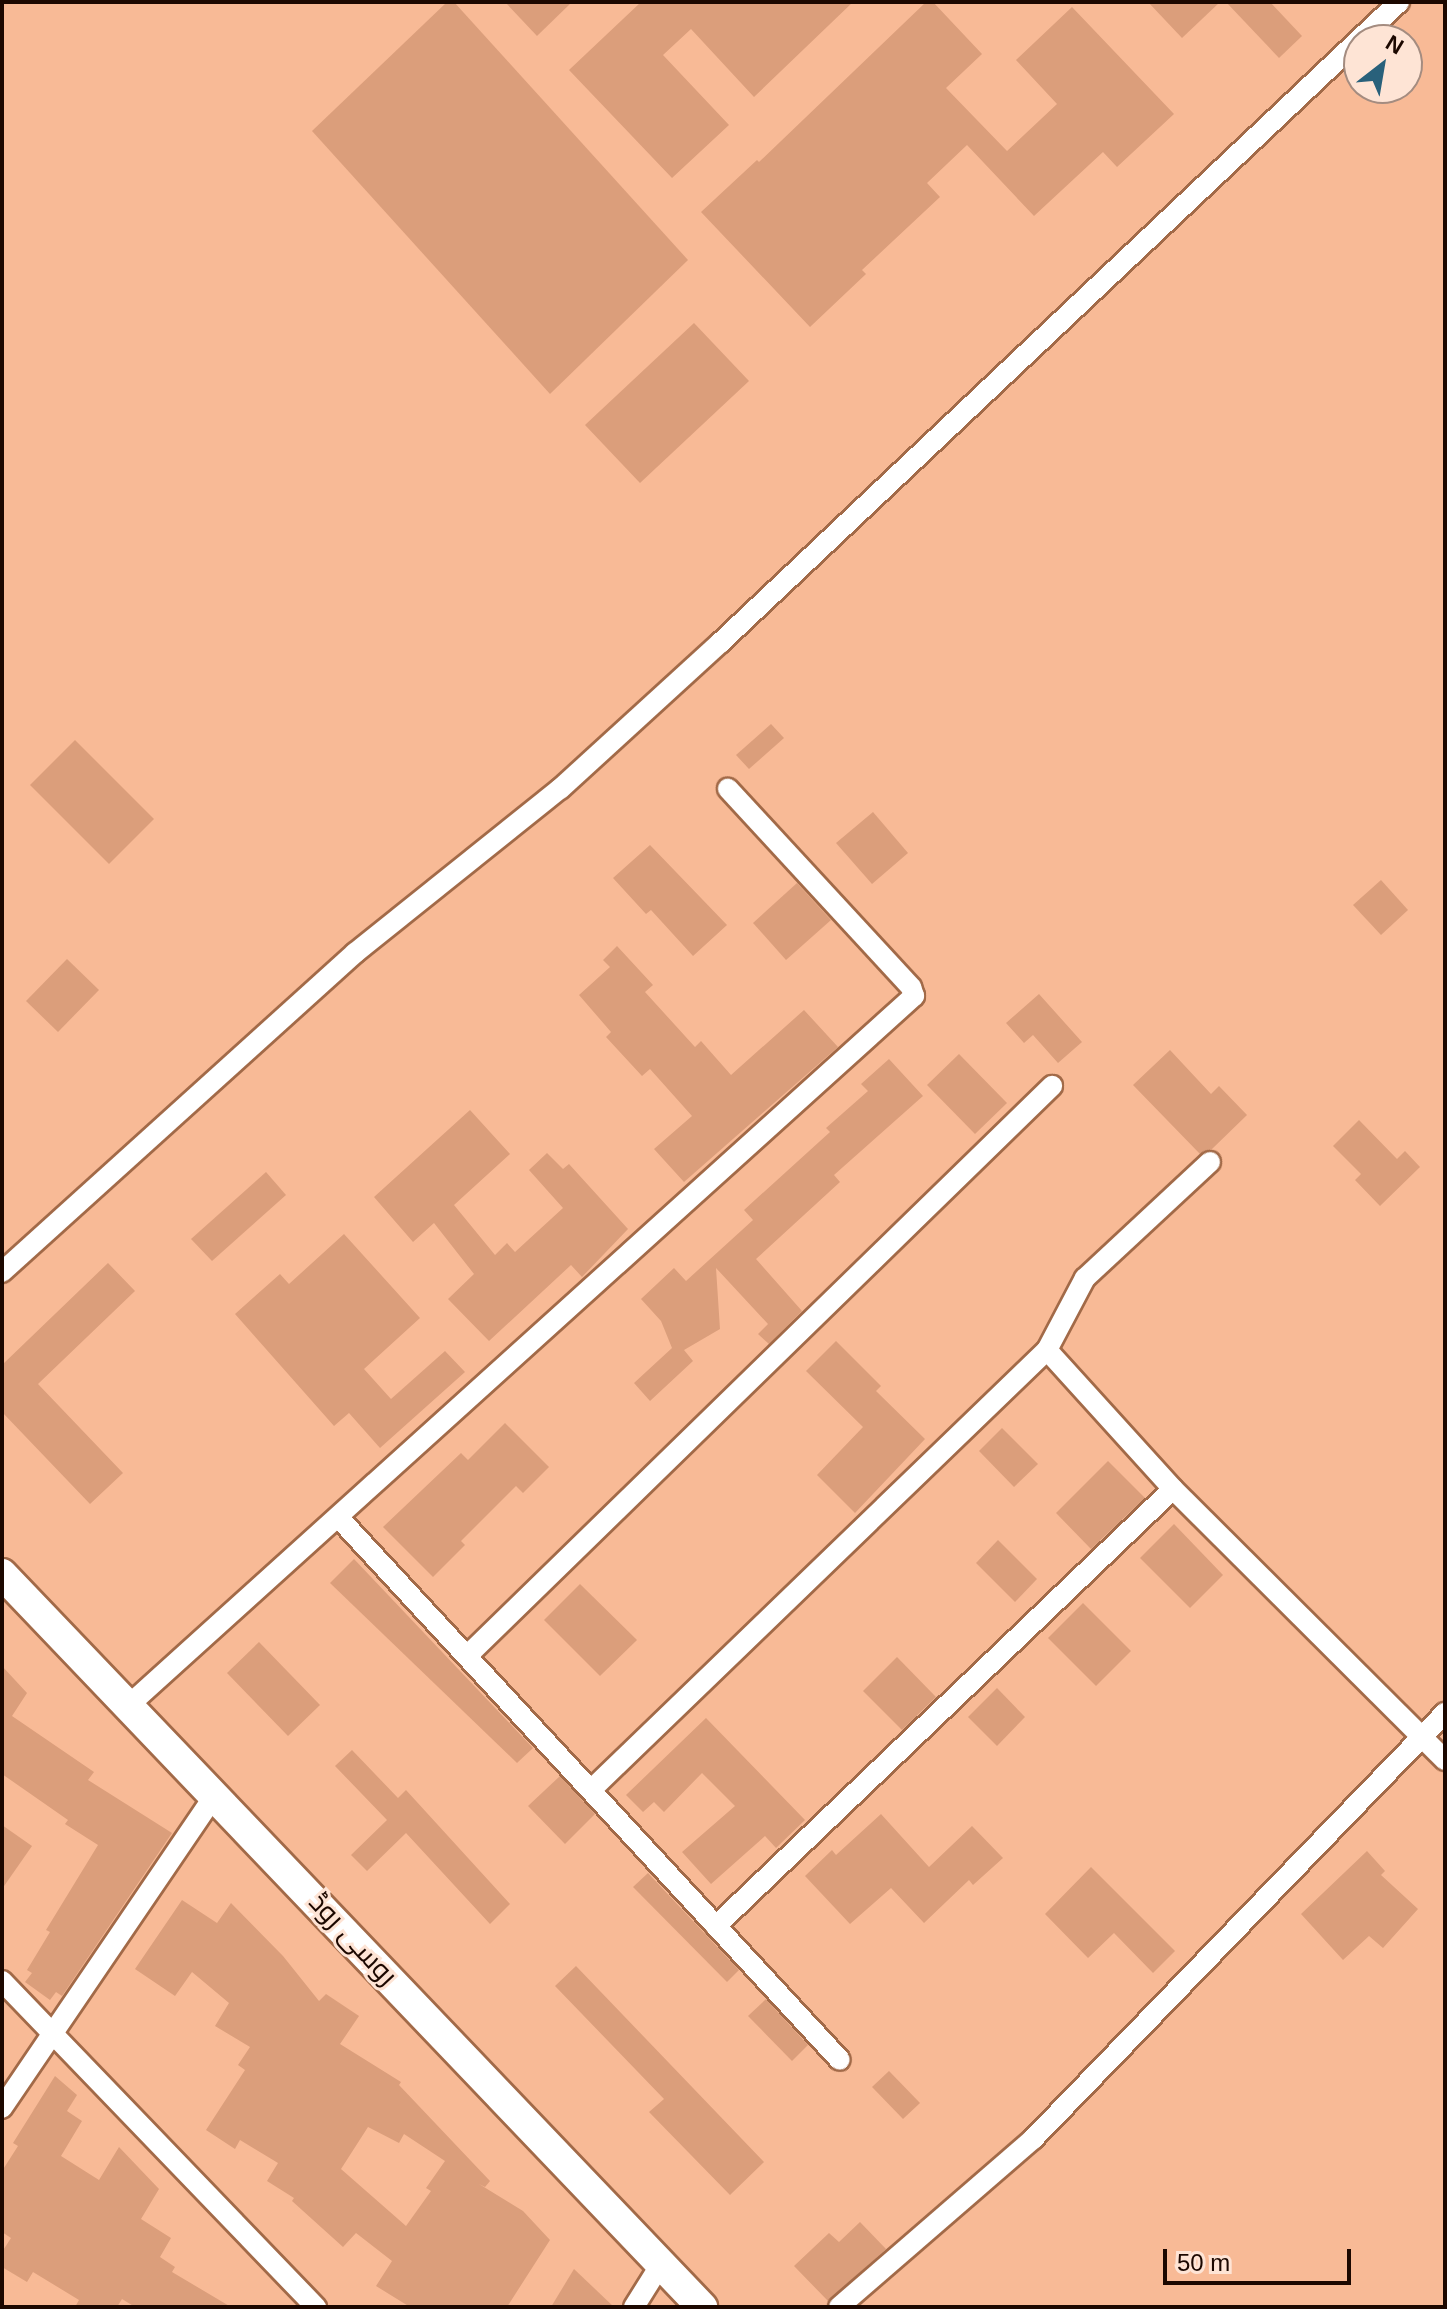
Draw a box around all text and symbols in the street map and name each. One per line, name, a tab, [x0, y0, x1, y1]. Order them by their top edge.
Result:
north arrow	[1343, 24, 1423, 104]
text: N	[1381, 30, 1408, 60]
street label: روسی روڈ	[302, 1886, 404, 1992]
scale bar	[1167, 2233, 1355, 2283]
text: 50 m	[1177, 2249, 1230, 2276]

